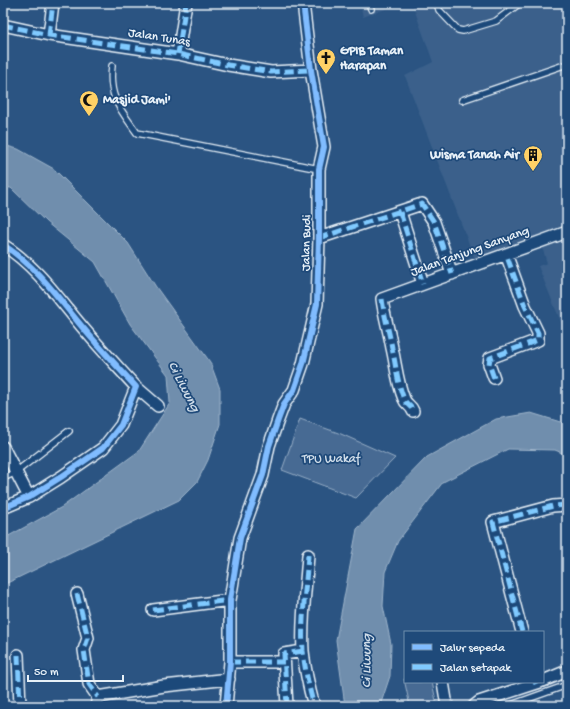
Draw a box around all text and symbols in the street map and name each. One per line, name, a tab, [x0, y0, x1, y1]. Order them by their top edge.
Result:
street label: Jalan Tunas	[127, 26, 192, 51]
place label: GPIB Taman Harapan	[340, 44, 404, 75]
church icon: GPIB Taman Harapan	[315, 47, 337, 75]
mosque icon: Masjid Jami'	[78, 89, 100, 117]
place label: Masjid Jami'	[103, 93, 171, 108]
building icon: Wisma Tanah Air	[522, 144, 544, 172]
place label: Wisma Tanah Air	[429, 148, 520, 163]
street label: Jalan Budi	[299, 214, 315, 271]
street label: Jalan Tanjung Sanyang	[409, 224, 531, 280]
water label: Ci Liwung	[163, 359, 203, 416]
park label: TPU Wakaf	[301, 452, 361, 467]
legend	[404, 631, 544, 683]
water label: Ci Liwung	[359, 633, 376, 688]
text: Jalur sepeda	[440, 642, 505, 656]
scale bar	[28, 657, 123, 683]
text: Jalan setapak	[440, 662, 513, 676]
text: 50 m	[34, 666, 59, 680]

